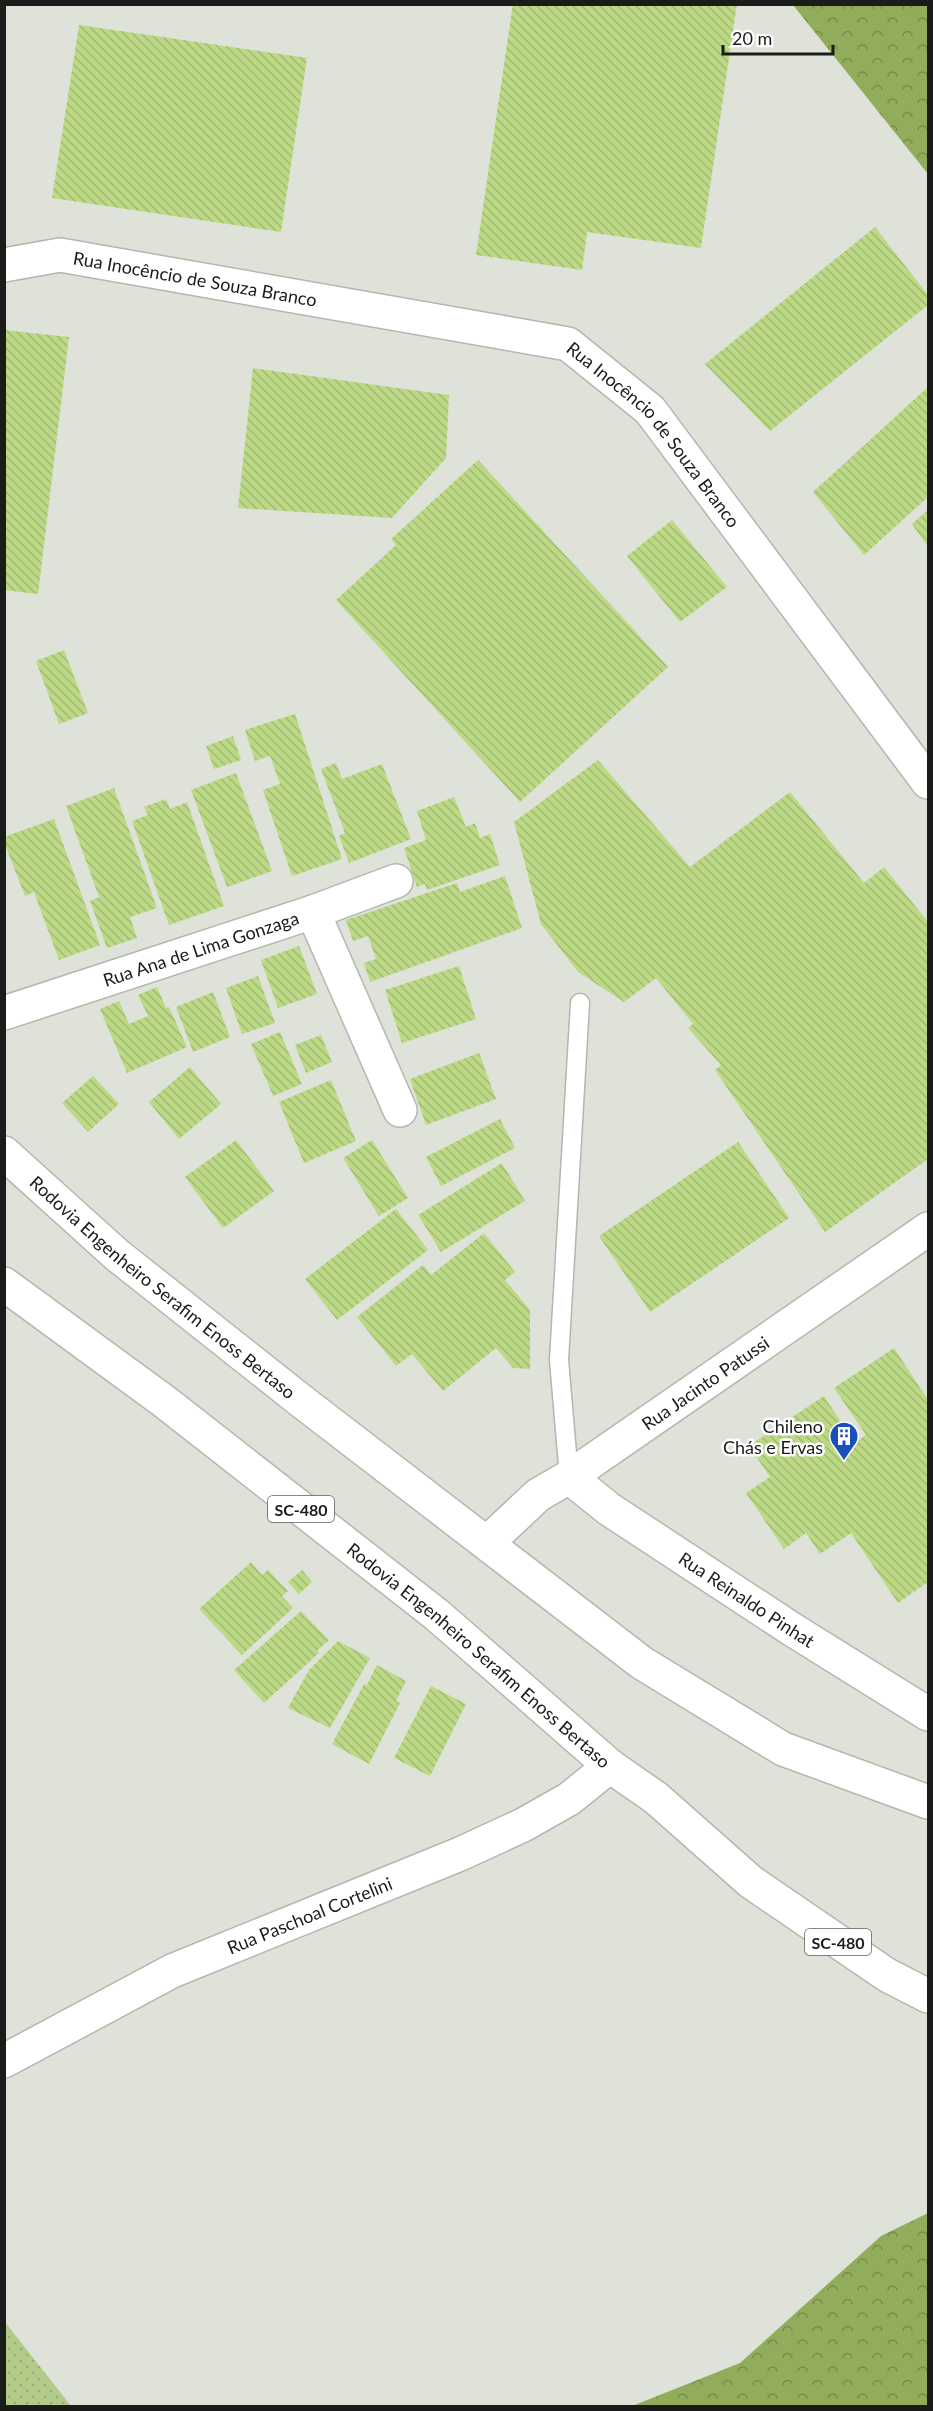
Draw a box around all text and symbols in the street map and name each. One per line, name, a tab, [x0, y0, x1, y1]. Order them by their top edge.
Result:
scale bar	[723, 18, 832, 56]
text: 20 m	[732, 27, 772, 49]
street label: Rua Inocêncio de Souza Branco	[72, 247, 319, 311]
street label: Rua Inocêncio de Souza Branco	[563, 337, 745, 532]
street label: Rua Ana de Lima Gonzaga	[100, 906, 301, 991]
street label: Rodovia Engenheiro Serafim Enoss Bertaso	[26, 1171, 300, 1403]
street label: Rua Jacinto Patussi	[637, 1331, 773, 1435]
place label: Chileno Chás e Ervas	[723, 1415, 823, 1458]
building icon: Chileno Chás e Ervas	[828, 1420, 860, 1462]
road number: SC-480	[268, 1496, 334, 1522]
street label: Rodovia Engenheiro Serafim Enoss Bertaso	[343, 1538, 615, 1772]
street label: Rua Reinaldo Pinhat	[675, 1547, 819, 1652]
street label: Rua Paschoal Cortelini	[224, 1872, 395, 1958]
road number: SC-480	[805, 1929, 871, 1955]

